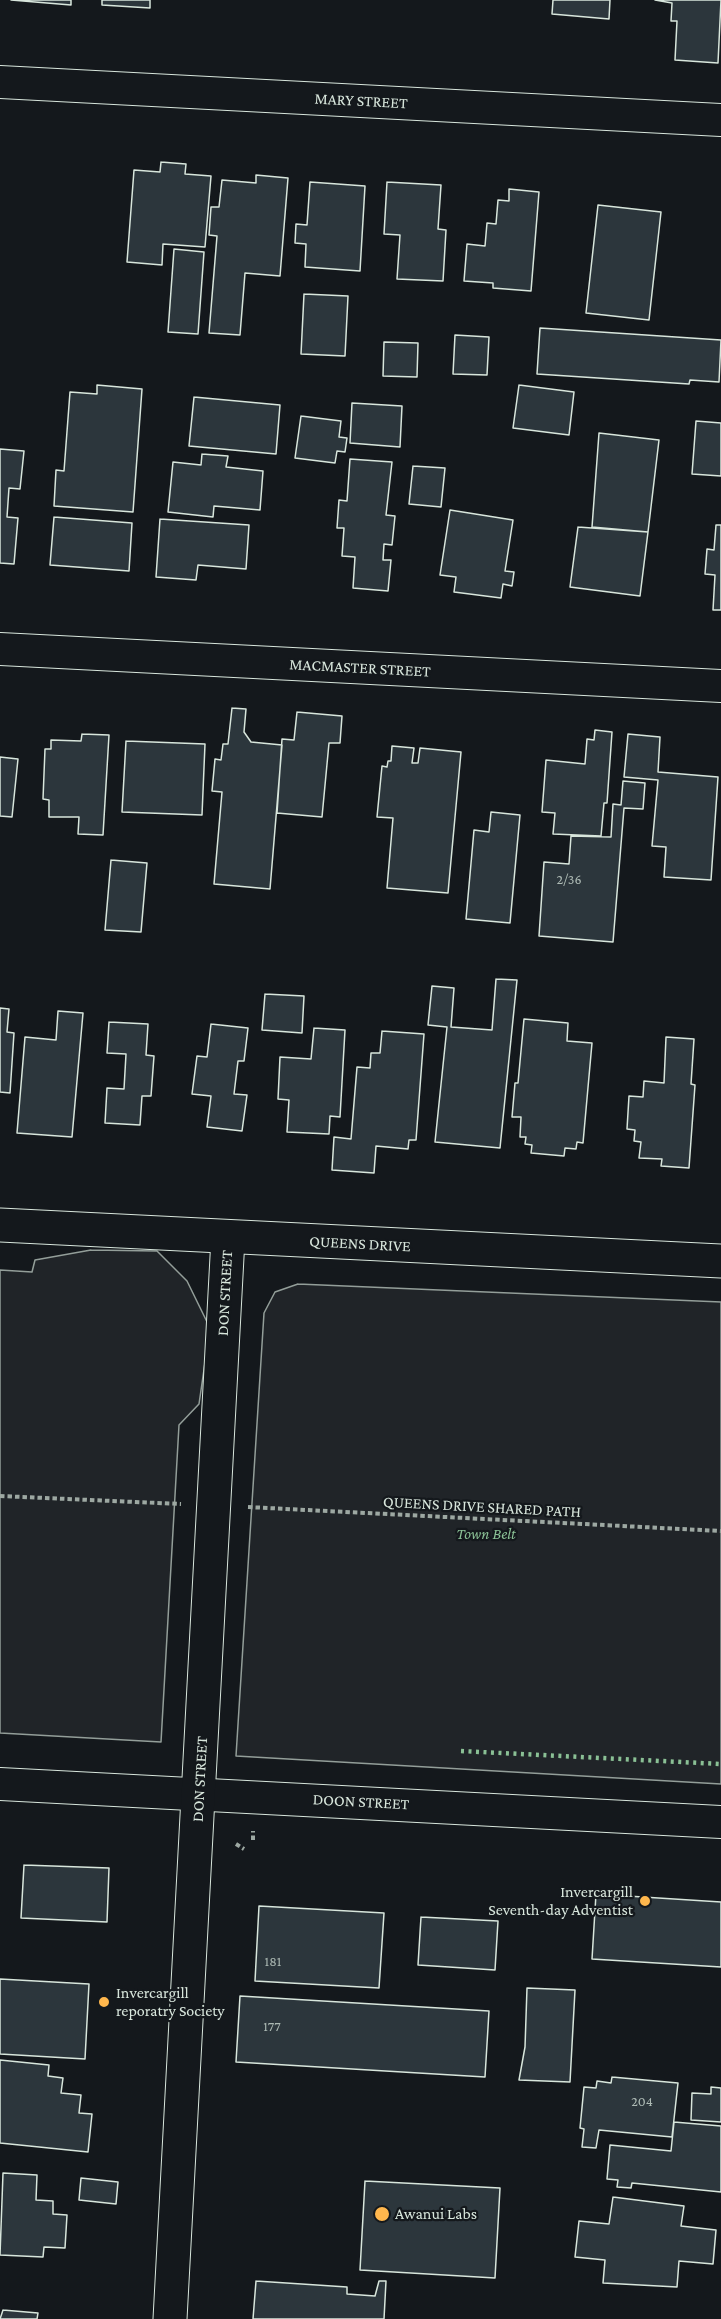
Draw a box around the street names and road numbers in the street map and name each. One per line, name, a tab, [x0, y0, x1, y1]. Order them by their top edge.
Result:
street label: MARY STREET	[314, 89, 408, 113]
street label: MACMASTER STREET	[289, 655, 431, 681]
street label: QUEENS DRIVE	[309, 1232, 411, 1256]
street label: DON STREET	[213, 1250, 237, 1336]
street label: QUEENS DRIVE SHARED PATH	[383, 1492, 581, 1522]
street label: DON STREET	[188, 1736, 212, 1822]
street label: DOON STREET	[312, 1790, 410, 1814]

